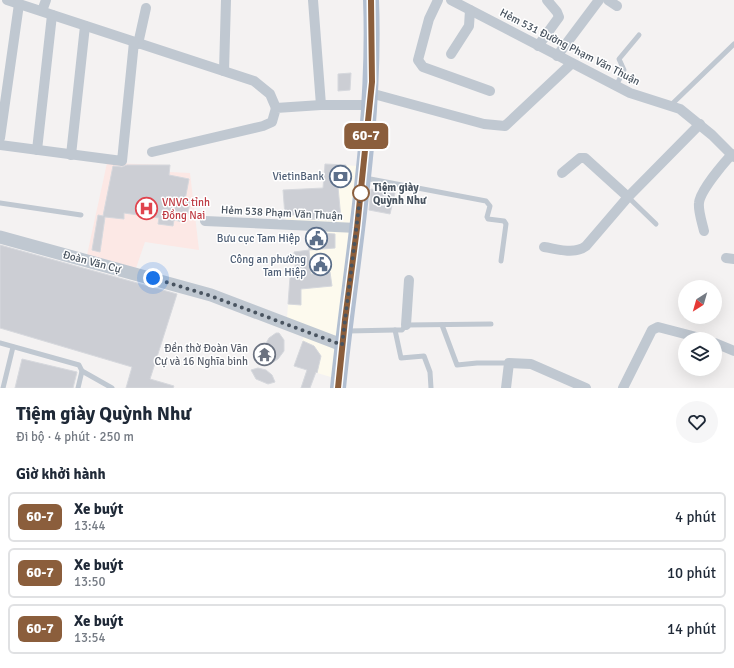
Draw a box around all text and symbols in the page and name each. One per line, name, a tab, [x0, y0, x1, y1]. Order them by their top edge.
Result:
street label: Hẻm 531 Đường Phạm Văn Thuận	[498, 6, 642, 88]
line badge: 60-7	[338, 123, 394, 149]
text: 60-7	[352, 127, 380, 144]
bank icon: VietinBank	[327, 163, 353, 189]
place label: VietinBank	[273, 170, 324, 183]
place label: Tiệm giày Quỳnh Như	[373, 181, 427, 207]
marker: Tiệm giày Quỳnh Như	[352, 184, 370, 202]
hospital icon: VNVC tỉnh Đồng Nai	[133, 195, 159, 221]
place label: VNVC tỉnh Đồng Nai	[162, 196, 210, 222]
street label: Hẻm 538 Phạm Văn Thuận	[221, 203, 343, 223]
public building icon: Bưu cục Tam Hiệp	[303, 225, 329, 251]
place label: Bưu cục Tam Hiệp	[217, 232, 300, 245]
street label: Đoàn Văn Cự	[61, 248, 123, 276]
public building icon: Công an phường Tam Hiệp	[308, 252, 334, 278]
place label: Công an phường Tam Hiệp	[230, 253, 306, 279]
your location	[143, 268, 163, 288]
north arrow	[678, 280, 722, 324]
map controls	[678, 280, 722, 376]
button: layers	[678, 332, 722, 376]
place label: Đền thờ Đoàn Văn Cự và 16 Nghĩa binh	[155, 341, 248, 368]
temple icon: Đền thờ Đoàn Văn Cự và 16 Nghĩa binh	[251, 341, 277, 367]
button: heart	[676, 401, 718, 443]
text: Tiệm giày Quỳnh Như	[16, 402, 191, 426]
text: Đi bộ · 4 phút · 250 m	[16, 429, 134, 445]
text: Giờ khởi hành	[16, 465, 106, 483]
text: Xe buýt	[74, 500, 123, 518]
text: 60-7	[26, 508, 54, 525]
text: 4 phút	[675, 508, 716, 526]
text: 13:44	[74, 518, 106, 534]
text: Xe buýt	[74, 556, 123, 574]
text: 60-7	[26, 564, 54, 581]
text: 10 phút	[667, 564, 716, 582]
text: 13:50	[74, 574, 106, 590]
text: Xe buýt	[74, 612, 123, 630]
text: 60-7	[26, 620, 54, 637]
text: 14 phút	[667, 620, 716, 638]
text: 13:54	[74, 630, 106, 646]

